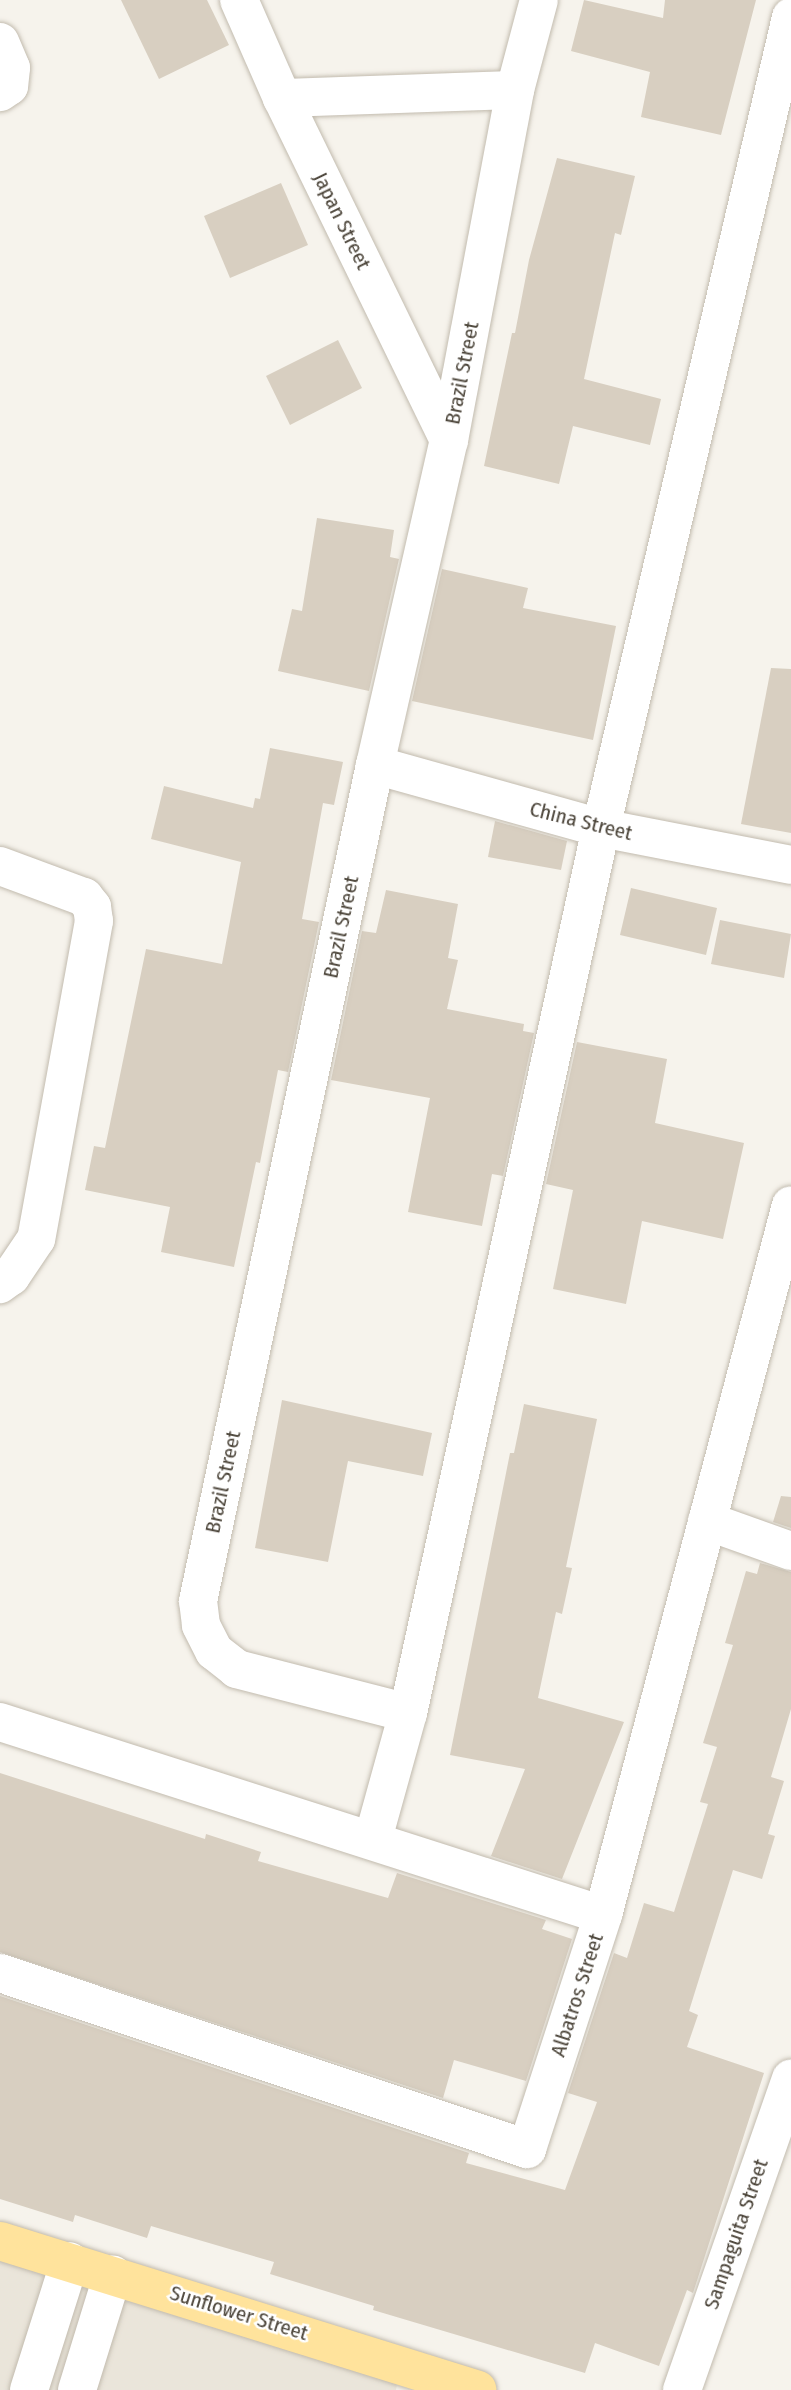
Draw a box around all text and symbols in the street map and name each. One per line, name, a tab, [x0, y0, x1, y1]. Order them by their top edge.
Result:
street label: Japan Street	[308, 168, 376, 274]
street label: Brazil Street	[440, 319, 484, 427]
street label: China Street	[527, 796, 635, 846]
street label: Brazil Street	[318, 873, 364, 981]
street label: Brazil Street	[200, 1428, 246, 1536]
street label: Albatros Street	[545, 1930, 609, 2060]
street label: Sampaguita Street	[698, 2155, 774, 2313]
street label: Sunflower Street	[167, 2280, 311, 2346]

